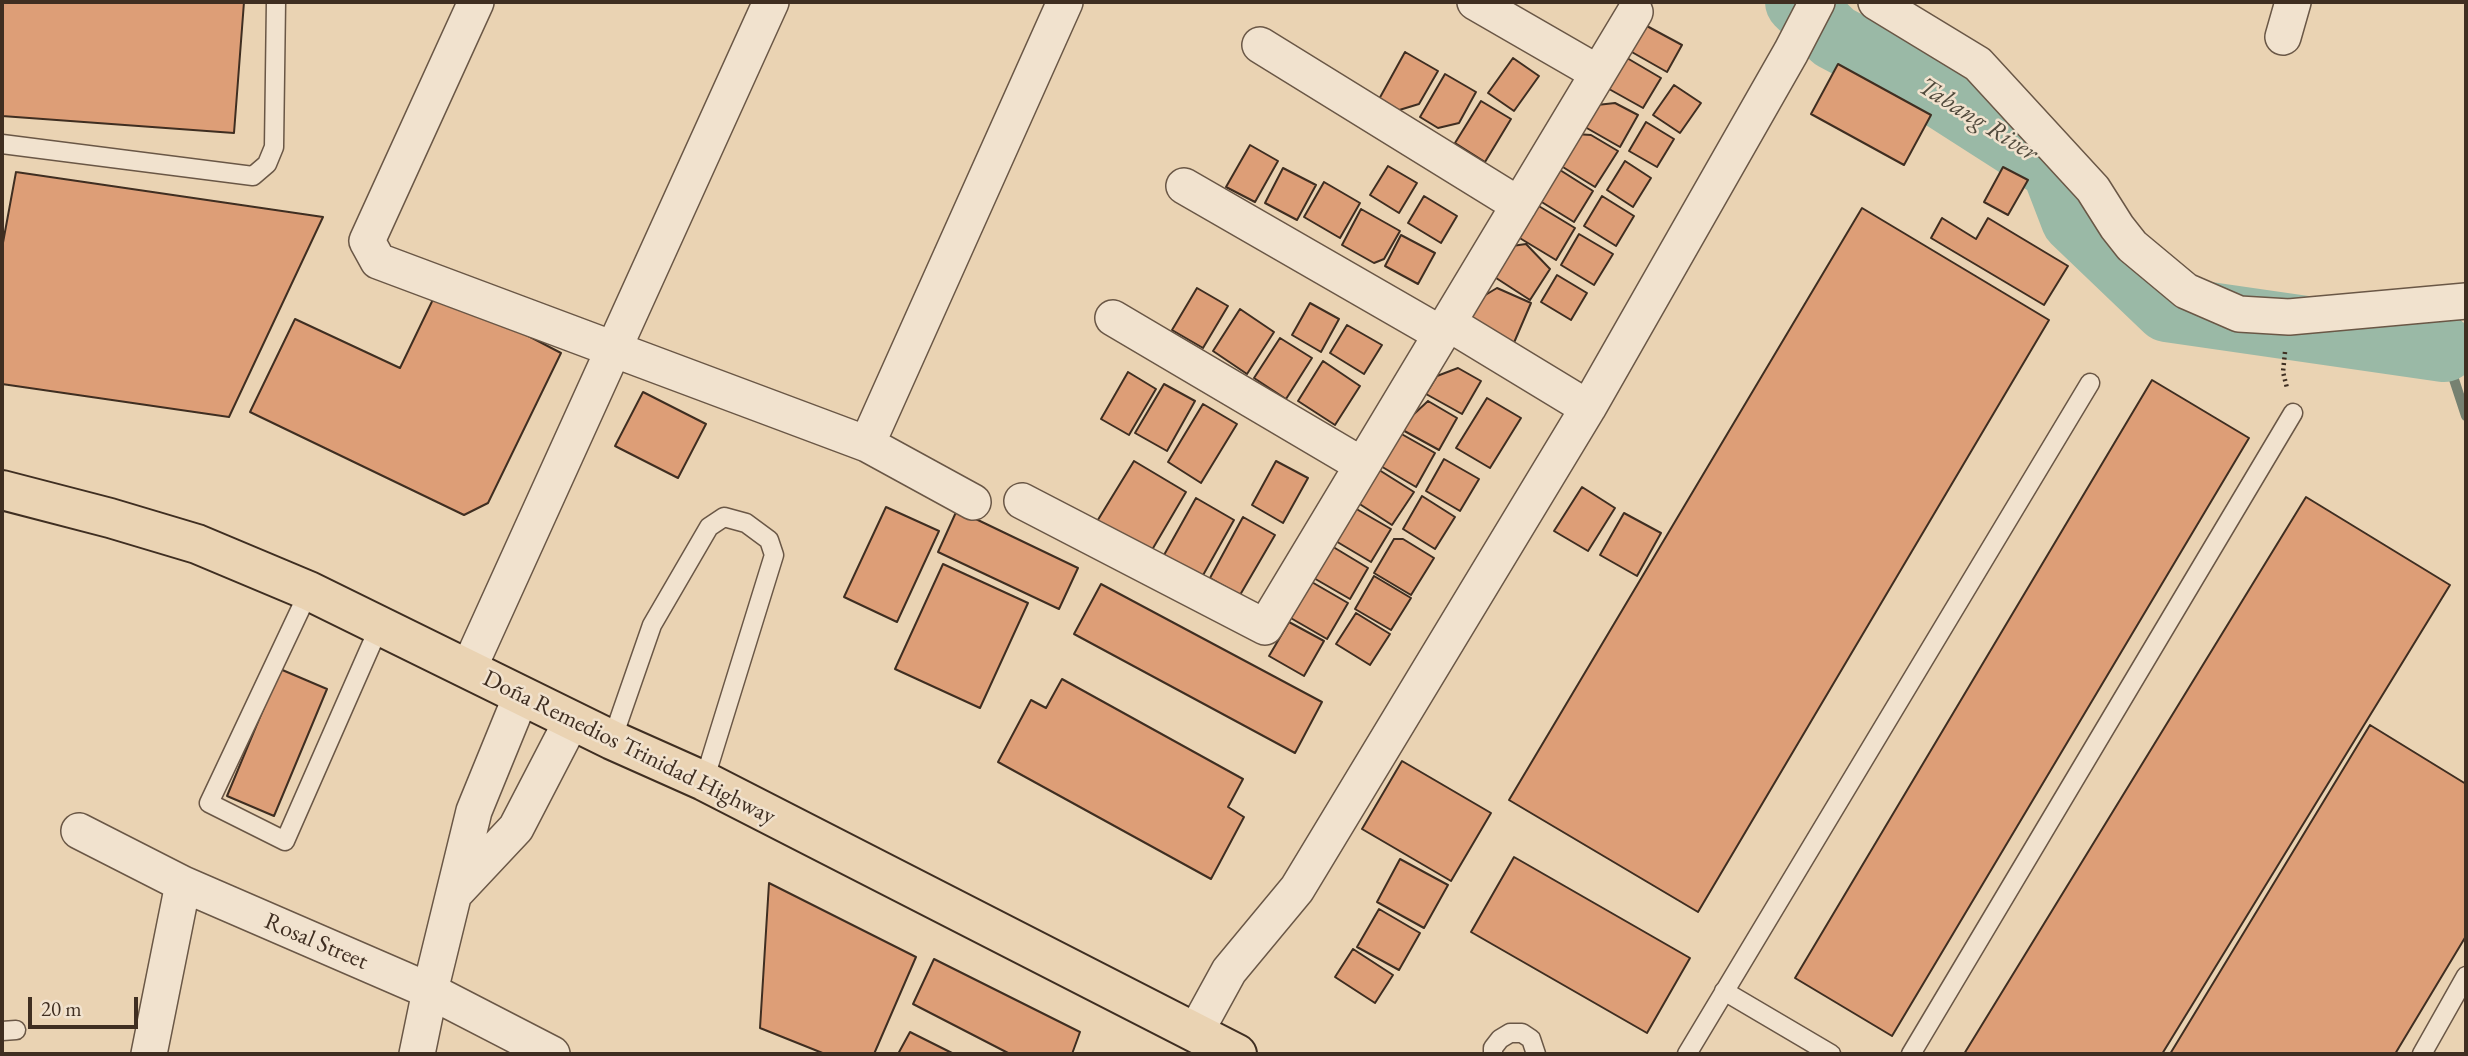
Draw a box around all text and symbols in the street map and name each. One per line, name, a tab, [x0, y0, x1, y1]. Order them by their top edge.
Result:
water label: Tabang River	[1913, 71, 2043, 169]
street label: Doña Remedios Trinidad Highway	[478, 664, 780, 832]
street label: Rosal Street	[260, 907, 372, 977]
scale bar	[32, 982, 142, 1026]
text: 20 m	[41, 995, 82, 1022]

